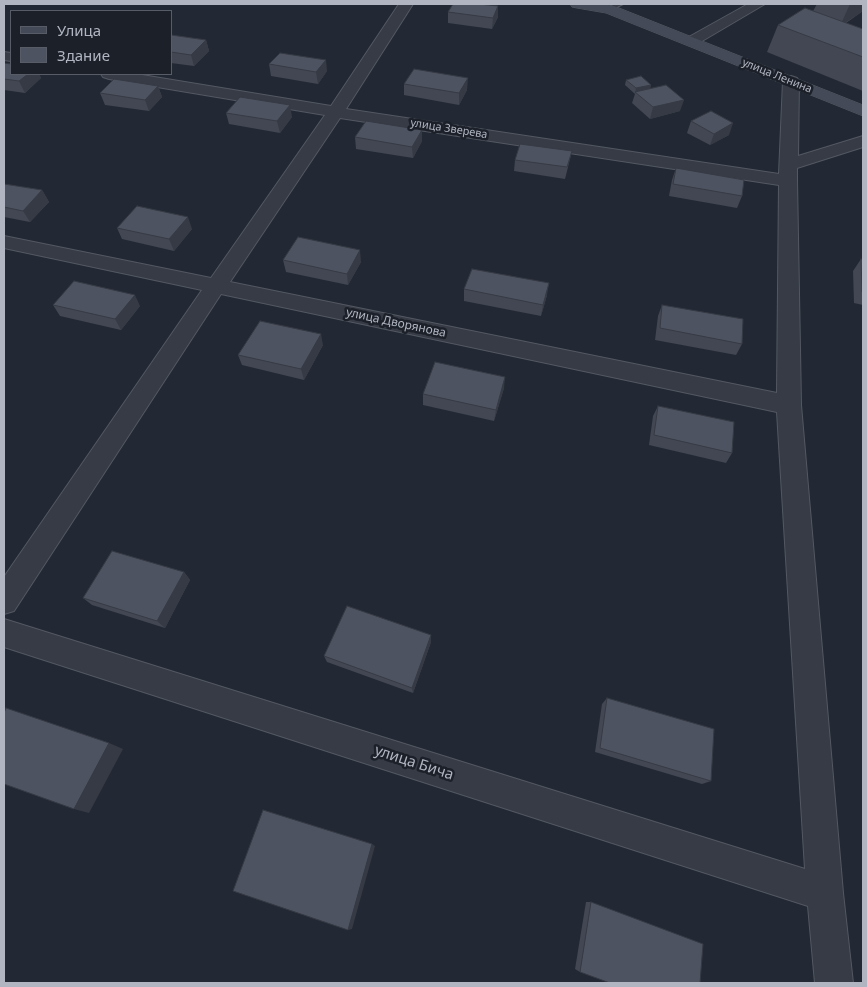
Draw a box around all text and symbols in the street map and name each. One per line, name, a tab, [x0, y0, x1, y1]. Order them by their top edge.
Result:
legend	[10, 10, 172, 75]
text: Улица	[57, 20, 101, 40]
text: Здание	[57, 45, 110, 65]
street label: улица Ленина	[740, 56, 814, 96]
street label: улица Зверева	[410, 116, 488, 142]
street label: улица Дворянова	[345, 305, 447, 341]
street label: улица Бича	[372, 742, 456, 784]

